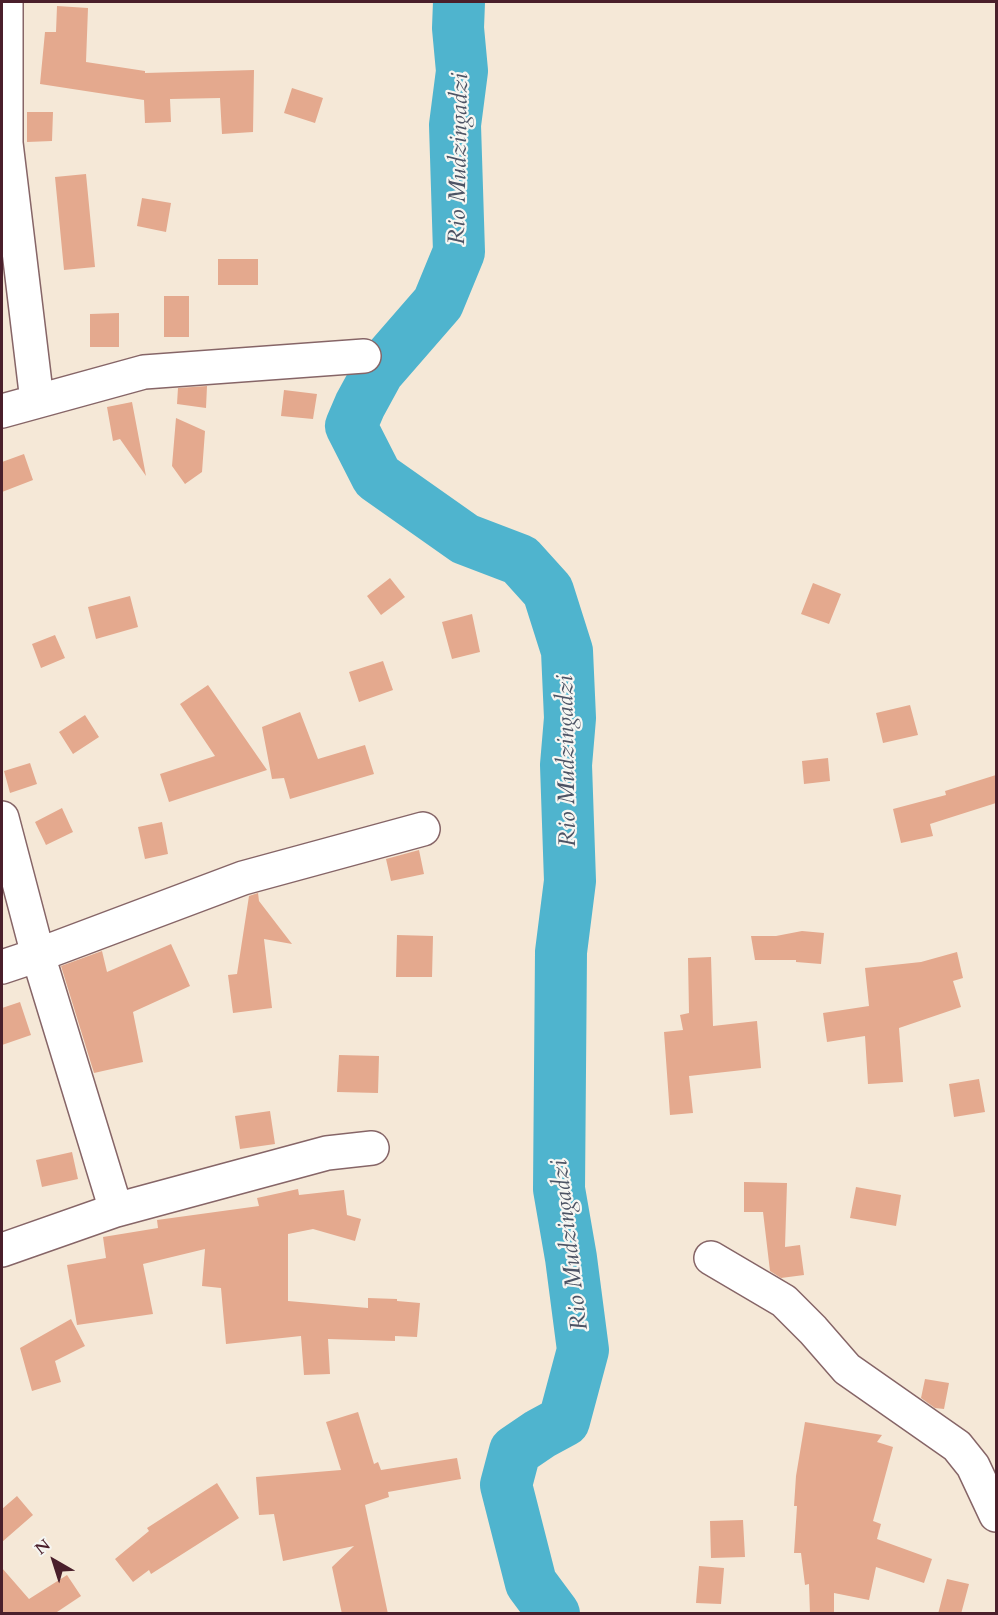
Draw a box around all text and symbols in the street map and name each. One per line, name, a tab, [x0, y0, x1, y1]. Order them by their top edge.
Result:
water label: Rio Mudzingadzi	[444, 73, 476, 245]
water label: Rio Mudzingadzi	[552, 675, 584, 847]
water label: Rio Mudzingadzi	[546, 1158, 596, 1332]
north arrow	[24, 1531, 84, 1591]
text: N	[30, 1534, 55, 1560]

